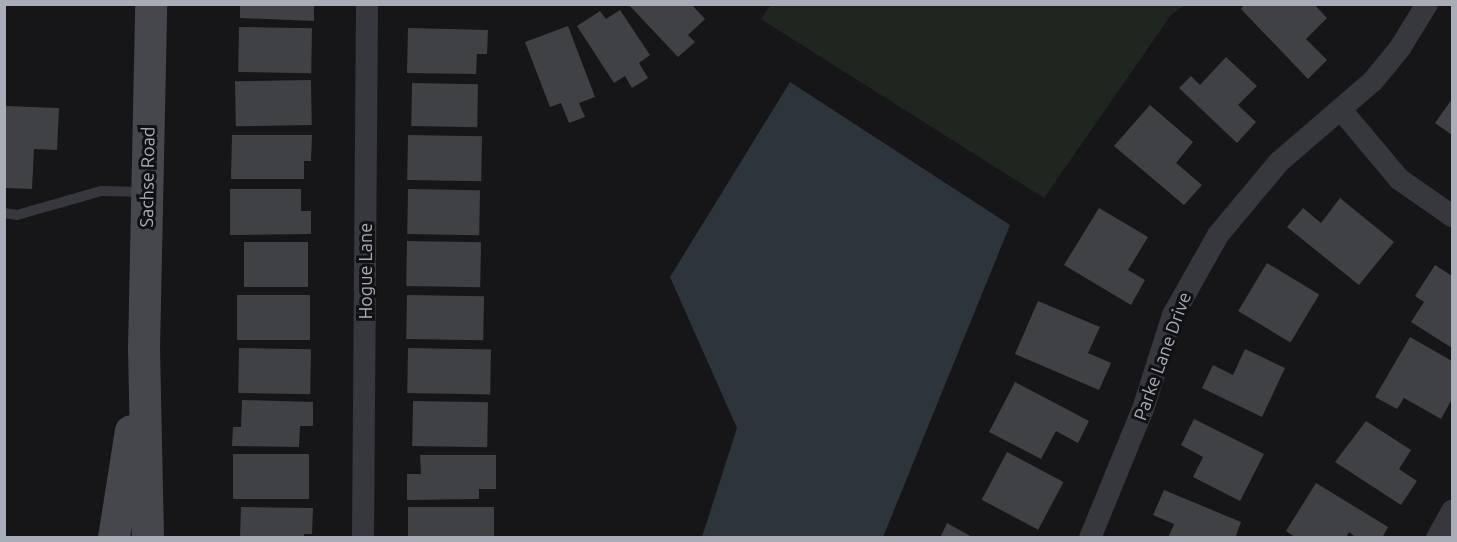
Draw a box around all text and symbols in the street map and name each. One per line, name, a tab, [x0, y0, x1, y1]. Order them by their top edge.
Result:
street label: Sachse Road	[135, 126, 159, 228]
street label: Hogue Lane	[354, 223, 376, 319]
street label: Parke Lane Drive	[1129, 289, 1195, 423]

